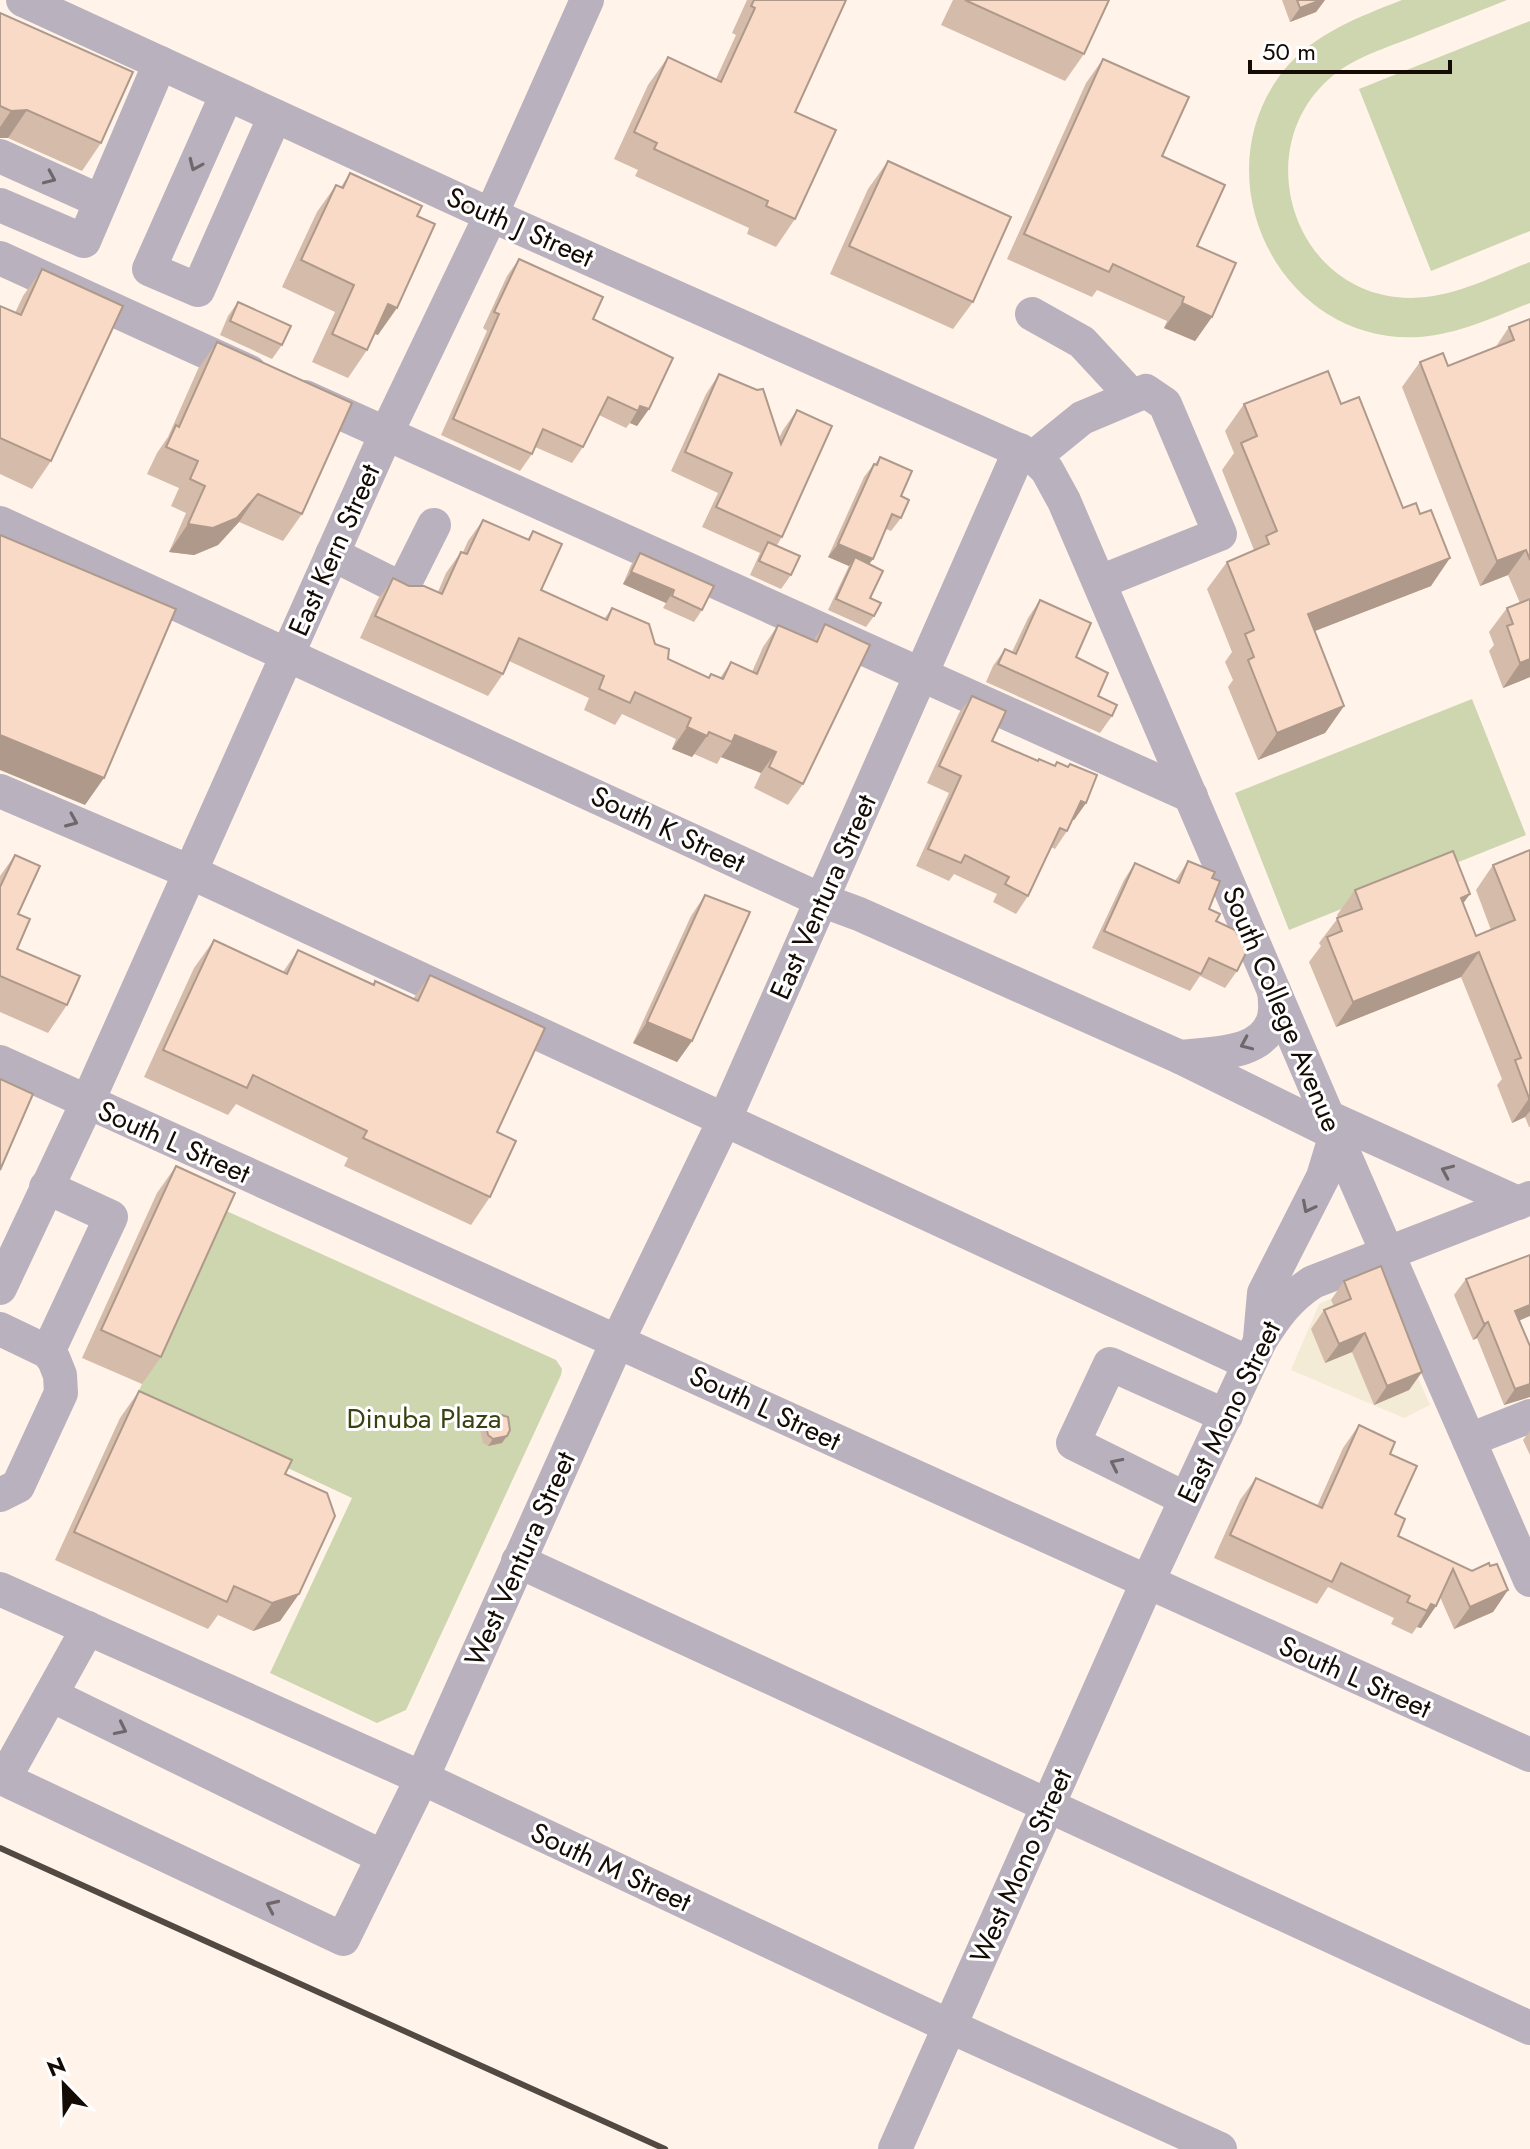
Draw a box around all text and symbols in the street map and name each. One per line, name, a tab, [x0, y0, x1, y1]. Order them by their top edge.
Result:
scale bar	[1250, 24, 1450, 74]
text: 50 m	[1262, 34, 1316, 69]
one-way arrow	[189, 157, 205, 171]
one-way arrow	[42, 168, 56, 184]
street label: South J Street	[440, 176, 600, 278]
street label: East Kern Street	[278, 457, 390, 642]
street label: South K Street	[584, 775, 752, 883]
street label: East Ventura Street	[759, 788, 887, 1006]
one-way arrow	[64, 812, 78, 828]
street label: South College Avenue	[1212, 880, 1352, 1138]
one-way arrow	[1240, 1035, 1255, 1051]
street label: South L Street	[91, 1090, 257, 1194]
one-way arrow	[1440, 1165, 1455, 1181]
one-way arrow	[1302, 1198, 1317, 1213]
street label: East Mono Street	[1167, 1314, 1291, 1510]
street label: South L Street	[682, 1355, 848, 1461]
park label: Dinuba Plaza	[346, 1398, 502, 1439]
street label: West Ventura Street	[454, 1445, 586, 1673]
one-way arrow	[1109, 1459, 1124, 1474]
street label: South L Street	[1272, 1625, 1438, 1729]
one-way arrow	[113, 1719, 128, 1735]
street label: West Mono Street	[960, 1762, 1082, 1970]
street label: South M Street	[524, 1812, 698, 1922]
one-way arrow	[266, 1900, 280, 1916]
north arrow	[24, 2045, 104, 2125]
text: N	[42, 2048, 70, 2085]

